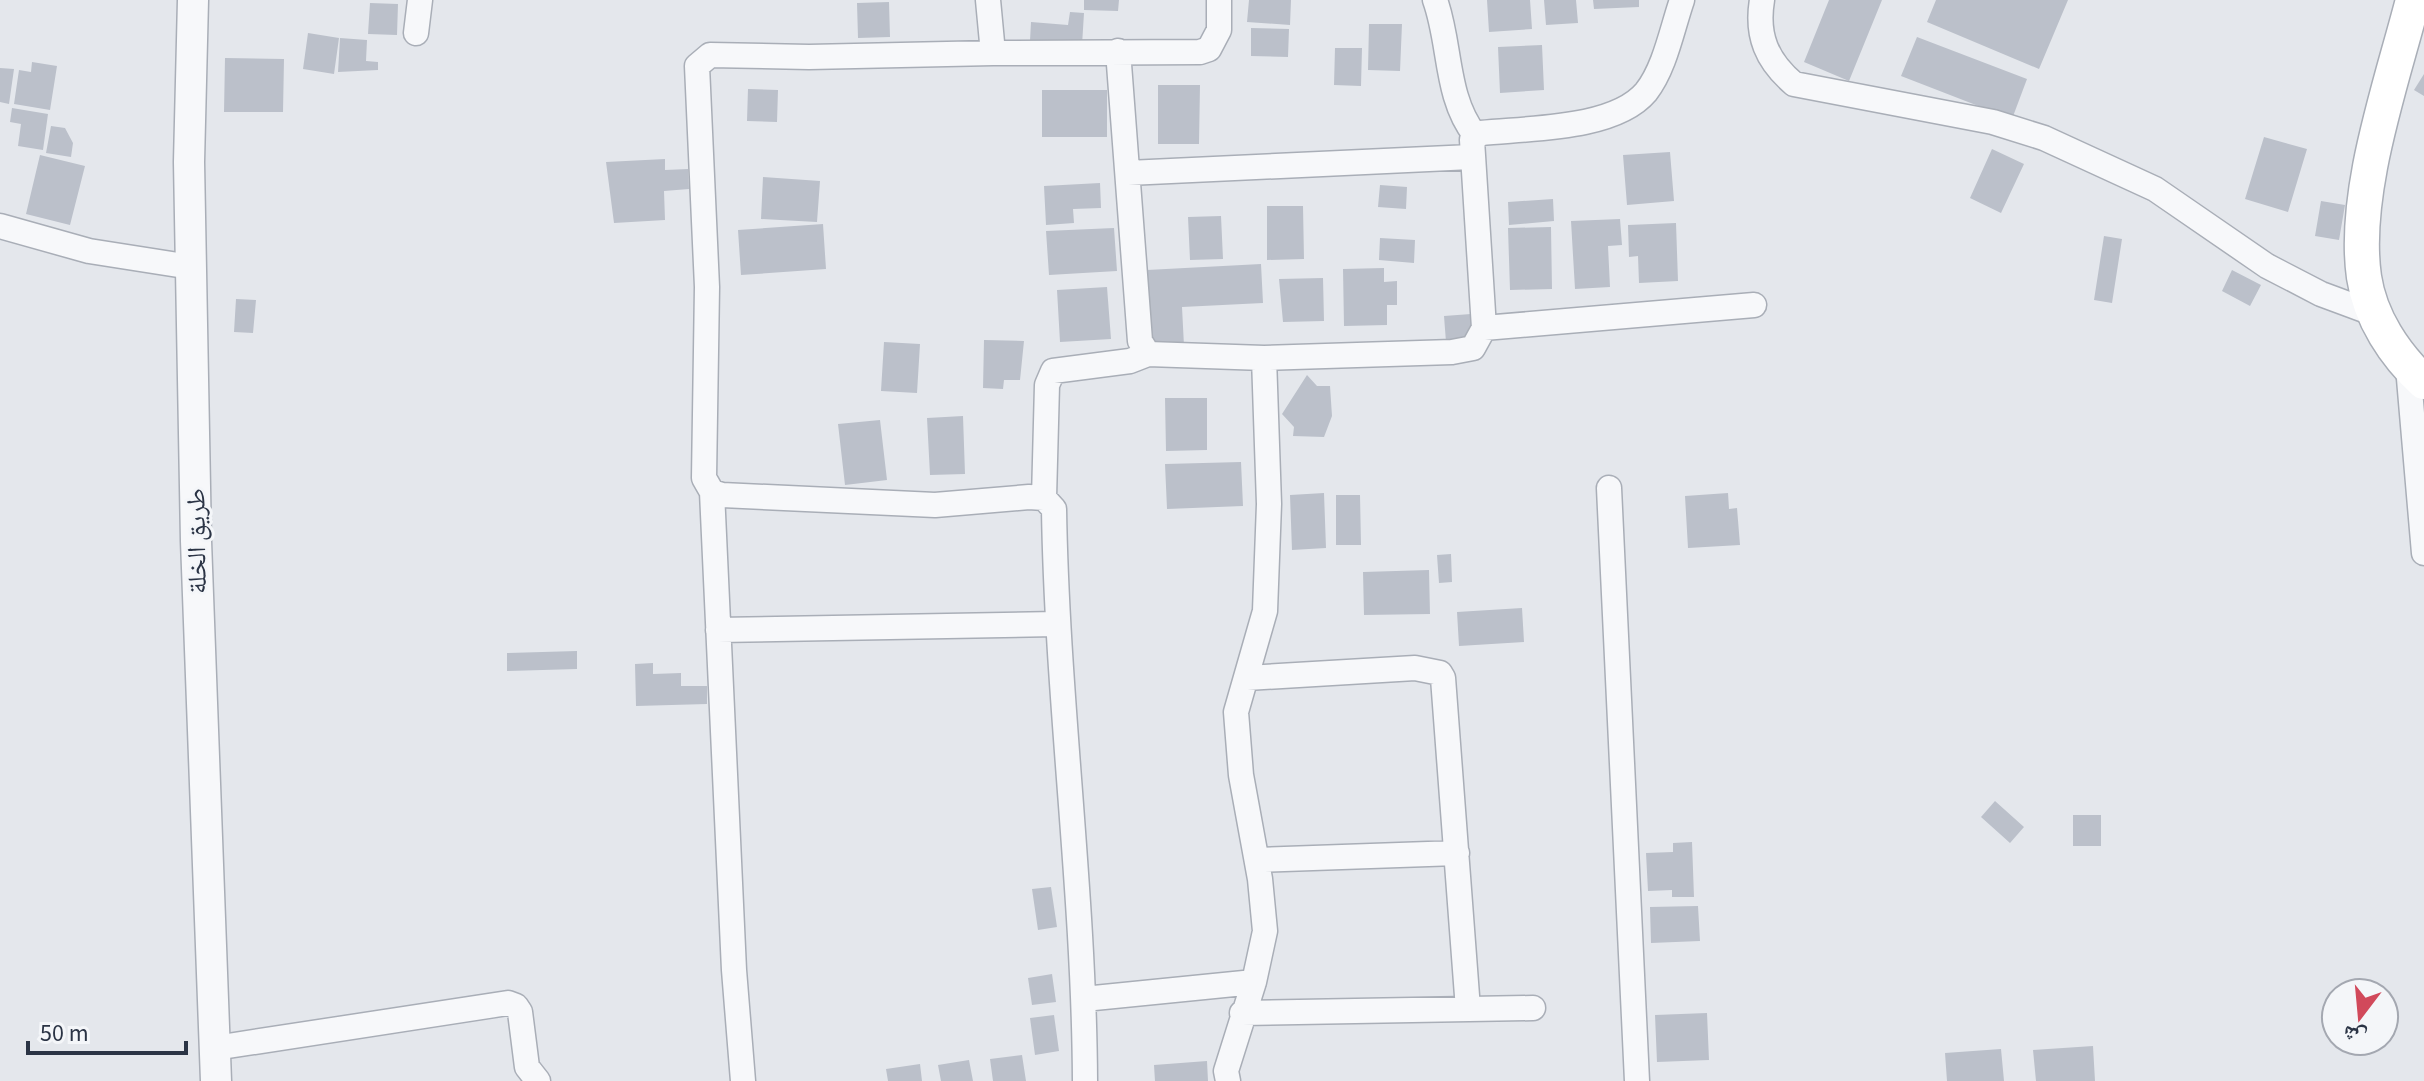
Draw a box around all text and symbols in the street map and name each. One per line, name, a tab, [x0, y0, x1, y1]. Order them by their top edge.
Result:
street label: طريق الخلة	[177, 488, 216, 594]
north arrow	[2320, 977, 2400, 1057]
scale bar	[28, 1005, 186, 1055]
text: 50 m	[40, 1016, 89, 1051]
text: ش	[2339, 1017, 2370, 1054]

